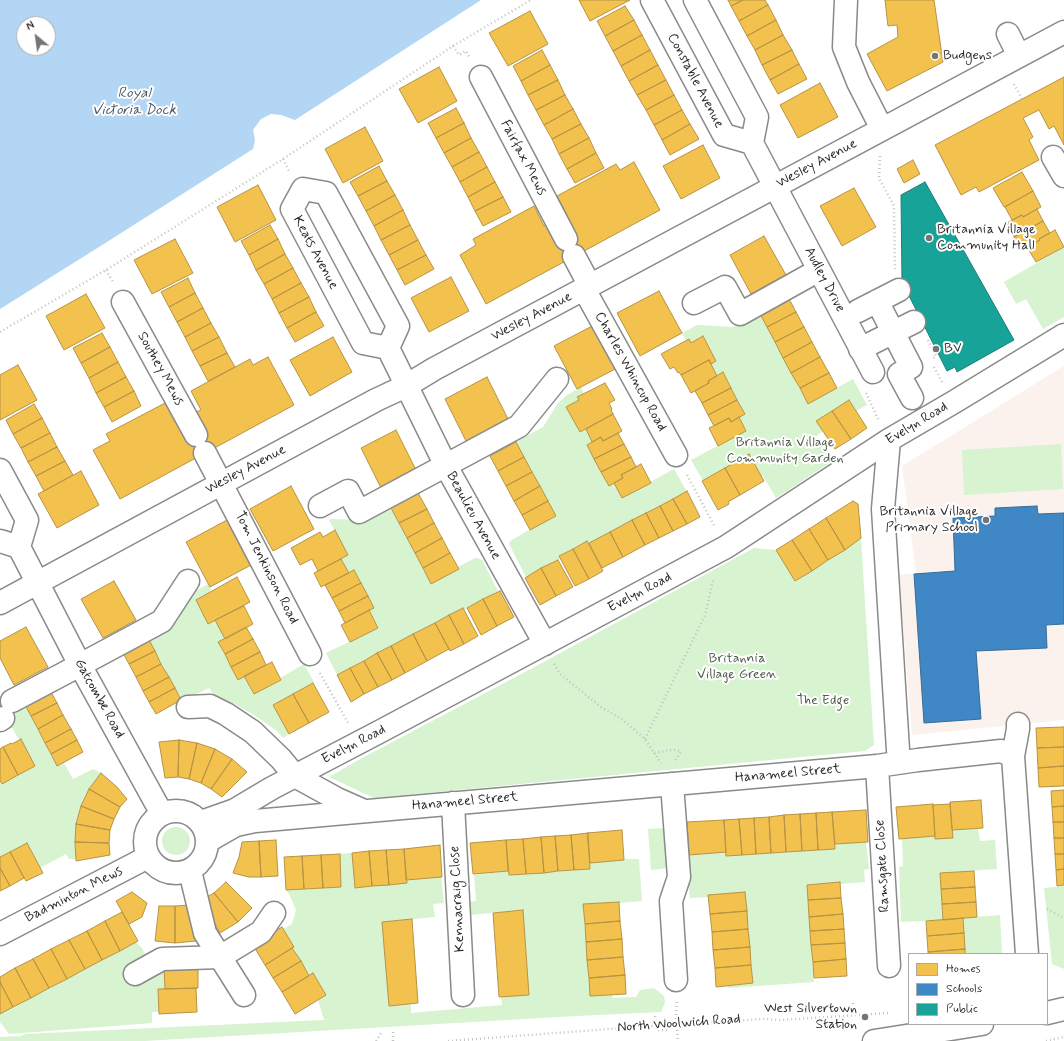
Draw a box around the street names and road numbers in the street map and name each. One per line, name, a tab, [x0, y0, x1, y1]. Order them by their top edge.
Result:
street label: Constable Avenue	[663, 31, 727, 131]
street label: Fairfax Mews	[496, 117, 550, 199]
street label: Wesley Avenue	[774, 136, 860, 192]
street label: Keats Avenue	[289, 213, 341, 293]
street label: Audley Drive	[800, 244, 848, 316]
street label: Wesley Avenue	[489, 289, 575, 345]
street label: Charles Whincup Road	[590, 309, 670, 435]
street label: Southey Mews	[133, 329, 187, 409]
street label: Evelyn Road	[883, 399, 951, 449]
street label: Wesley Avenue	[203, 442, 289, 498]
street label: Beaulieu Avenue	[442, 469, 504, 563]
street label: Tom Jenkinson Road	[230, 509, 302, 627]
street label: Evelyn Road	[605, 569, 675, 617]
street label: Gatcombe Road	[70, 656, 128, 742]
street label: Evelyn Road	[319, 722, 389, 768]
street label: Hanameel Street	[734, 761, 842, 787]
street label: Hanameel Street	[411, 789, 519, 815]
street label: Ramsgate Close	[872, 819, 894, 913]
street label: Kennacraig Close	[447, 845, 469, 953]
street label: Badminton Mews	[22, 863, 126, 927]
street label: North Woolwich Road	[617, 1011, 741, 1037]

